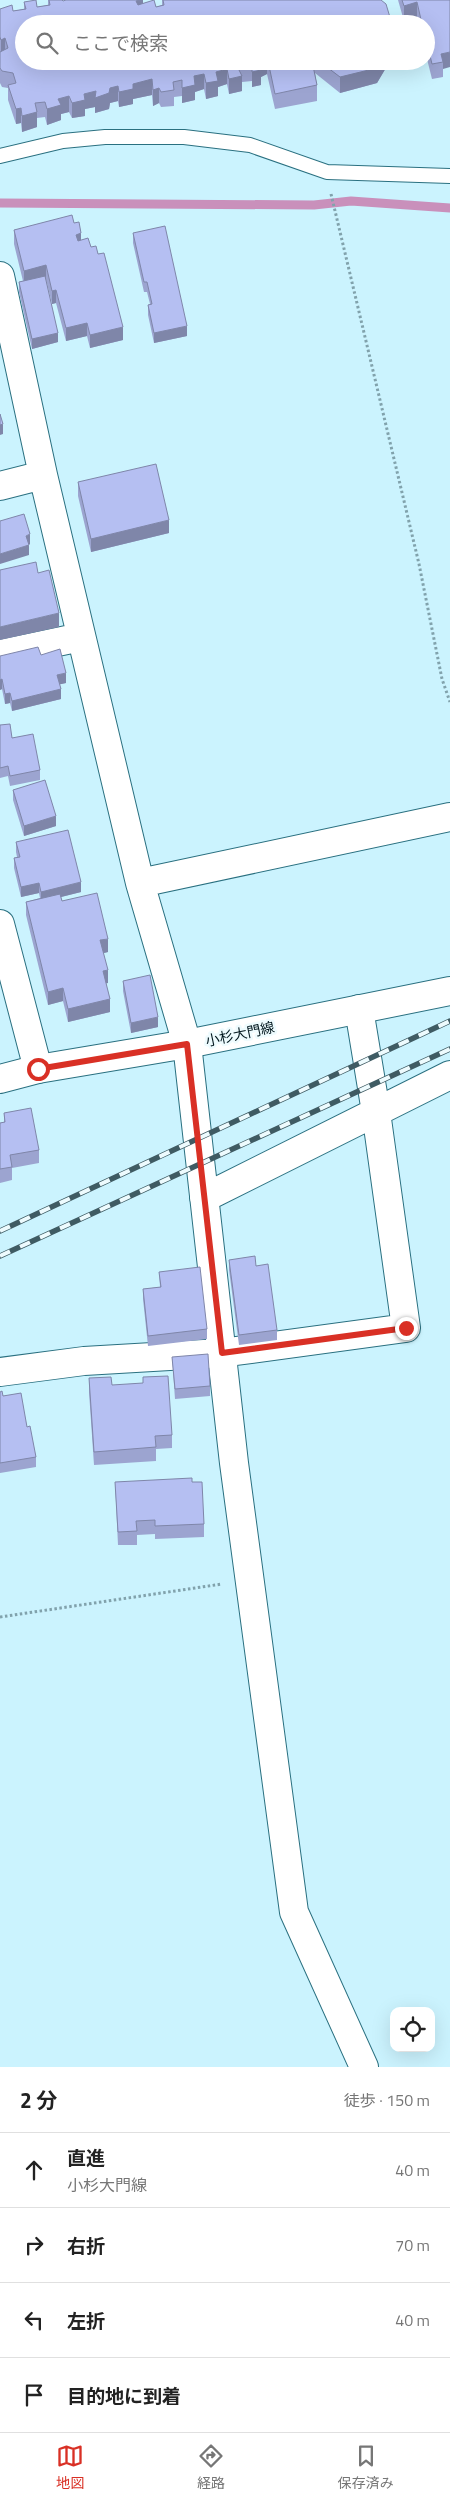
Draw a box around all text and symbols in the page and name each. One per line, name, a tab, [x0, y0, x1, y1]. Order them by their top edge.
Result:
search box	[15, 15, 435, 70]
text: ここで検索	[73, 28, 168, 57]
icon: search	[33, 29, 61, 57]
street label: 小杉大門線	[203, 1016, 276, 1051]
route start	[27, 1058, 50, 1081]
route end	[395, 1317, 418, 1340]
map controls	[390, 2007, 435, 2052]
button: locate	[390, 2007, 435, 2052]
text: 2 分	[20, 2084, 57, 2116]
text: 徒歩 · 150 m	[344, 2088, 430, 2112]
text: 直進	[67, 2143, 105, 2172]
icon: ahead	[20, 2156, 48, 2184]
text: 40 m	[395, 2158, 430, 2182]
text: 小杉大門線	[67, 2173, 147, 2197]
icon: right	[20, 2231, 48, 2259]
text: 右折	[67, 2231, 105, 2260]
text: 70 m	[395, 2233, 430, 2257]
icon: left	[20, 2306, 48, 2334]
text: 左折	[67, 2306, 105, 2335]
text: 40 m	[395, 2308, 430, 2332]
icon: arrive	[20, 2381, 48, 2409]
text: 目的地に到着	[67, 2381, 181, 2410]
tab: 地図	[56, 2442, 84, 2493]
tab: 経路	[197, 2442, 225, 2493]
tab: 保存済み	[338, 2442, 394, 2493]

